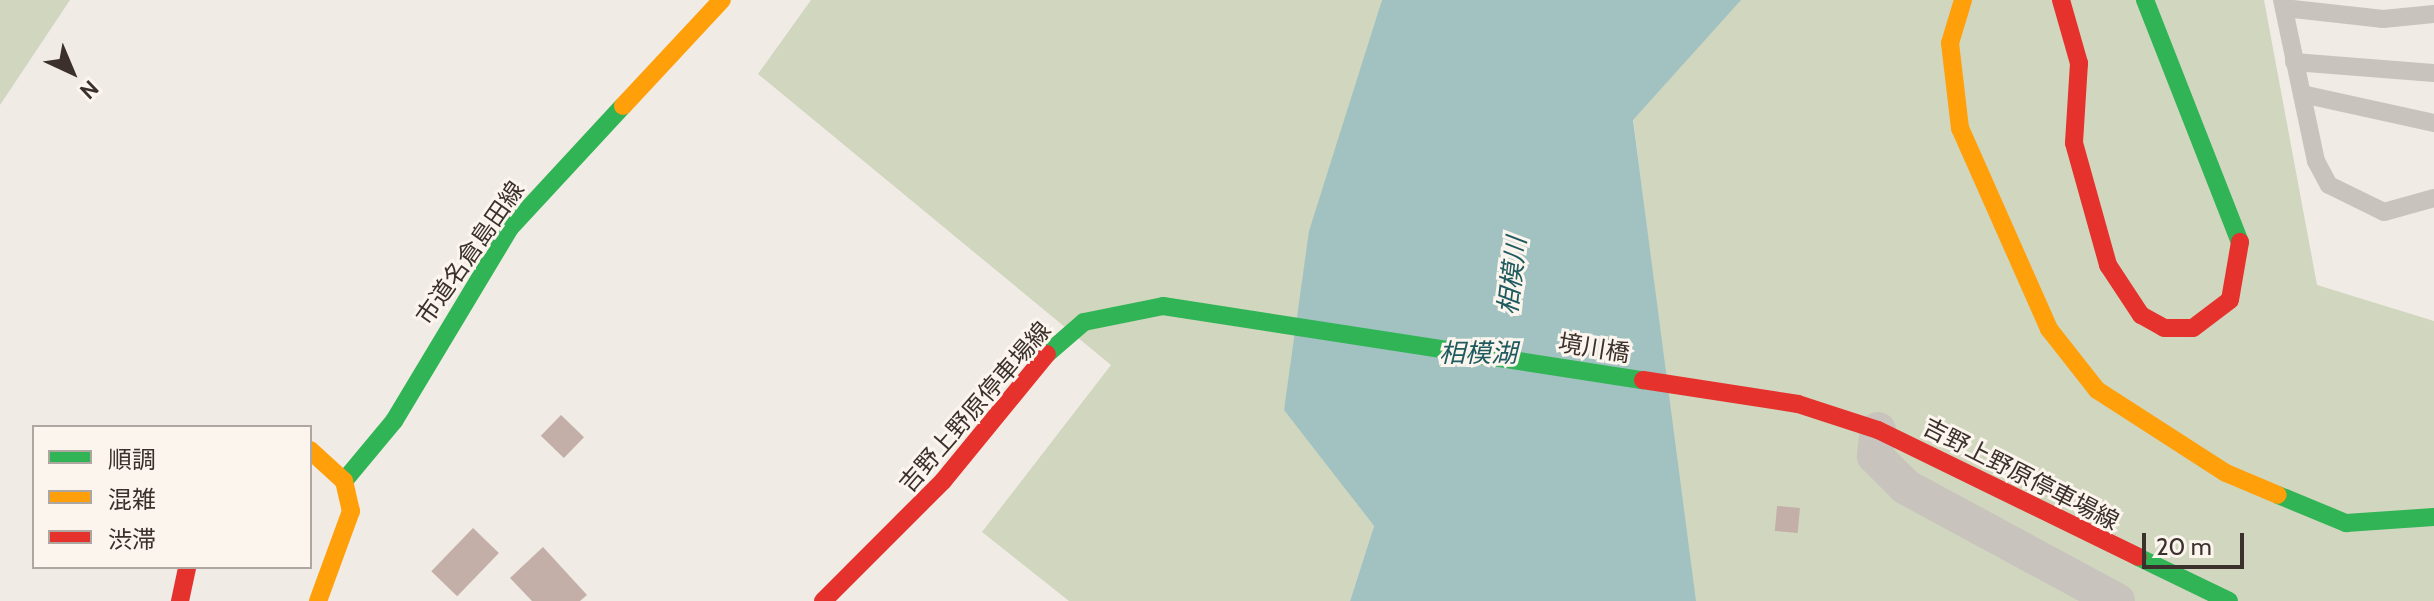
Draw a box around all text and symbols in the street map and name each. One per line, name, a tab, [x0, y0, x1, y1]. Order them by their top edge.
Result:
north arrow	[32, 32, 112, 112]
text: N	[74, 75, 104, 105]
street label: 市道名倉島田線	[410, 176, 530, 330]
water label: 相模川	[1493, 235, 1533, 317]
street label: 吉野上野原停車場線	[893, 316, 1057, 498]
street label: 境川橋	[1556, 328, 1632, 368]
water label: 相模湖	[1439, 338, 1517, 370]
street label: 吉野上野原停車場線	[1918, 412, 2124, 536]
legend	[32, 425, 312, 569]
text: 順調	[108, 445, 156, 474]
text: 混雑	[108, 485, 156, 514]
scale bar	[2146, 517, 2248, 567]
text: 渋滞	[108, 525, 156, 554]
text: 20 m	[2156, 532, 2212, 561]

